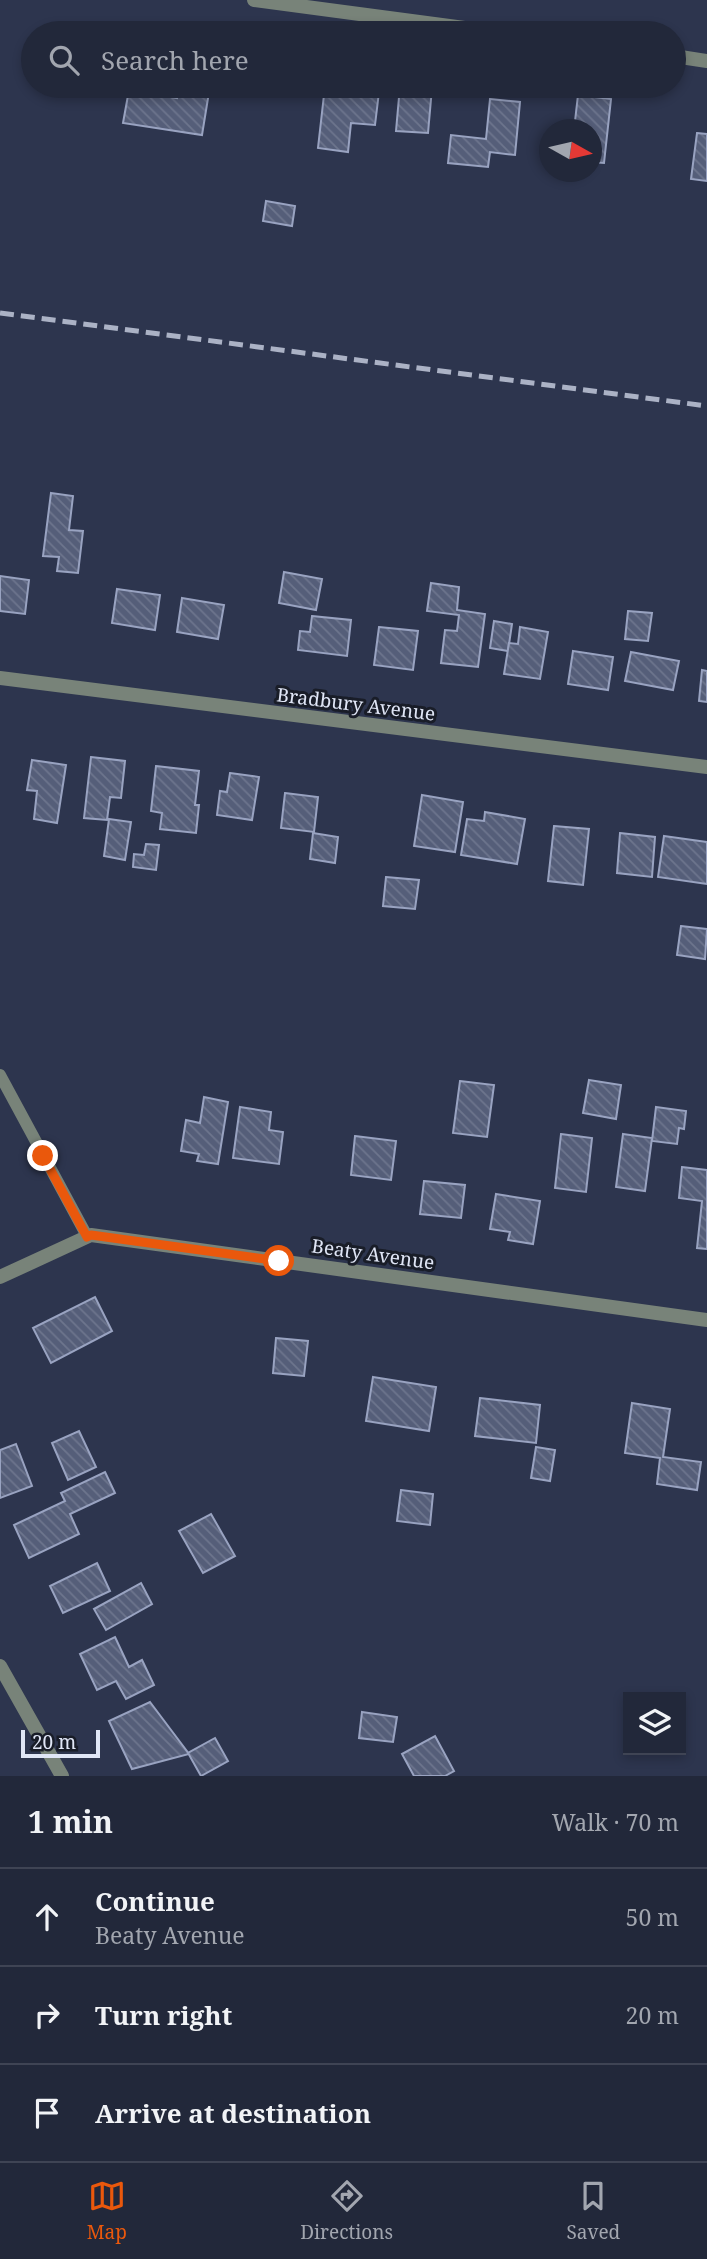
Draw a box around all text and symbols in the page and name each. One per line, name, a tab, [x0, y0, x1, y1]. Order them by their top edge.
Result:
search box	[21, 21, 686, 98]
icon: search	[45, 41, 83, 79]
text: Search here	[101, 42, 249, 78]
north arrow	[539, 119, 602, 182]
street label: Bradbury Avenue	[275, 681, 437, 727]
route end	[27, 1140, 58, 1171]
street label: Beaty Avenue	[310, 1233, 436, 1275]
route start	[263, 1245, 294, 1276]
map controls	[623, 1692, 686, 1755]
button: layers	[623, 1692, 686, 1755]
scale bar	[21, 1727, 100, 1759]
text: 20 m	[32, 1729, 76, 1755]
text: 1 min	[28, 1801, 113, 1842]
text: Walk · 70 m	[552, 1806, 679, 1838]
text: Continue	[95, 1883, 215, 1919]
icon: ahead	[28, 1898, 66, 1936]
text: 50 m	[626, 1901, 679, 1933]
text: Beaty Avenue	[95, 1919, 245, 1951]
icon: right	[28, 1996, 66, 2034]
text: Turn right	[95, 1997, 232, 2033]
text: 20 m	[626, 1999, 679, 2031]
icon: arrive	[28, 2094, 66, 2132]
text: Arrive at destination	[95, 2095, 371, 2131]
tab: Map	[87, 2177, 127, 2245]
tab: Directions	[300, 2177, 393, 2245]
tab: Saved	[566, 2177, 620, 2245]

